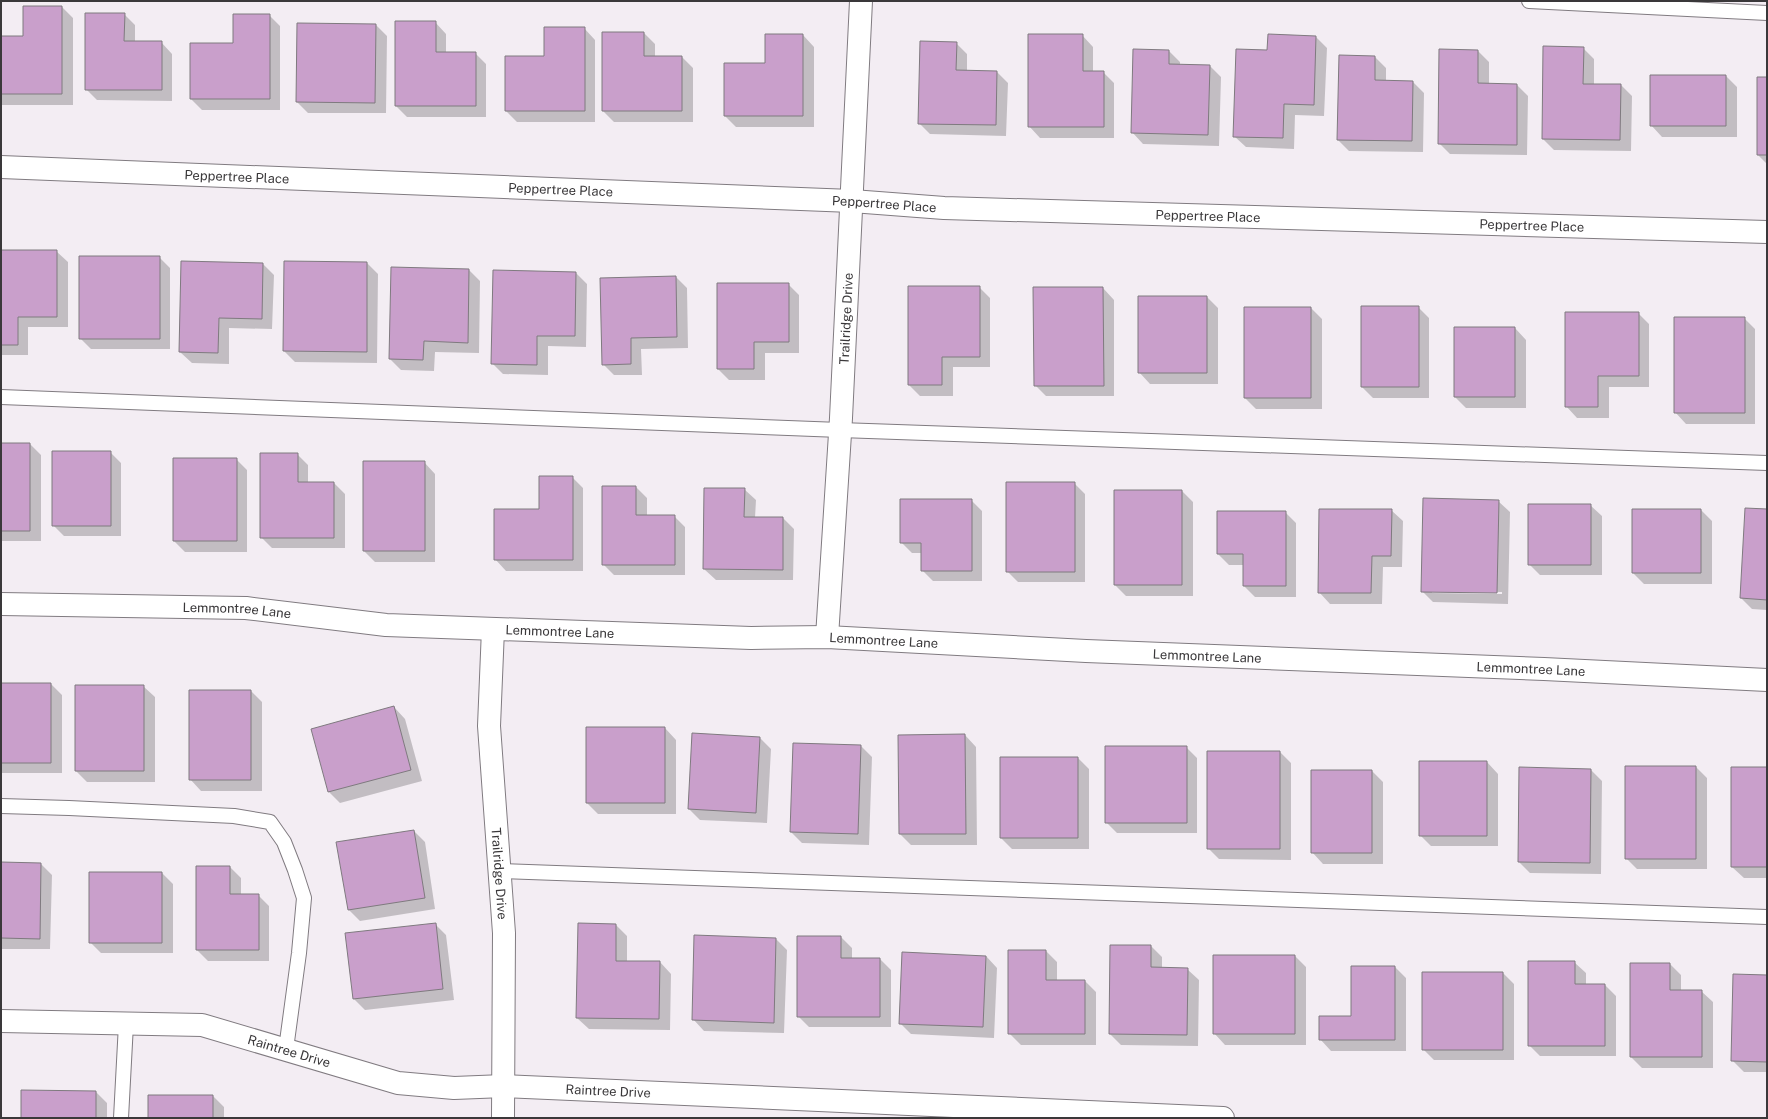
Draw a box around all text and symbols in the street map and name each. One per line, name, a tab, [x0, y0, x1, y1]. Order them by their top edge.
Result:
street label: Peppertree Place	[184, 167, 290, 187]
street label: Peppertree Place	[508, 180, 613, 199]
street label: Peppertree Place	[832, 193, 937, 215]
street label: Peppertree Place	[1155, 207, 1261, 225]
street label: Peppertree Place	[1479, 217, 1584, 235]
street label: Trailridge Drive	[837, 272, 856, 365]
street label: Lemmontree Lane	[182, 600, 292, 621]
street label: Lemmontree Lane	[505, 622, 615, 641]
street label: Lemmontree Lane	[829, 630, 938, 651]
street label: Lemmontree Lane	[1152, 647, 1262, 666]
street label: Lemmontree Lane	[1476, 659, 1586, 679]
street label: Trailridge Drive	[488, 827, 510, 920]
street label: Raintree Drive	[246, 1032, 332, 1071]
street label: Raintree Drive	[565, 1082, 651, 1101]

